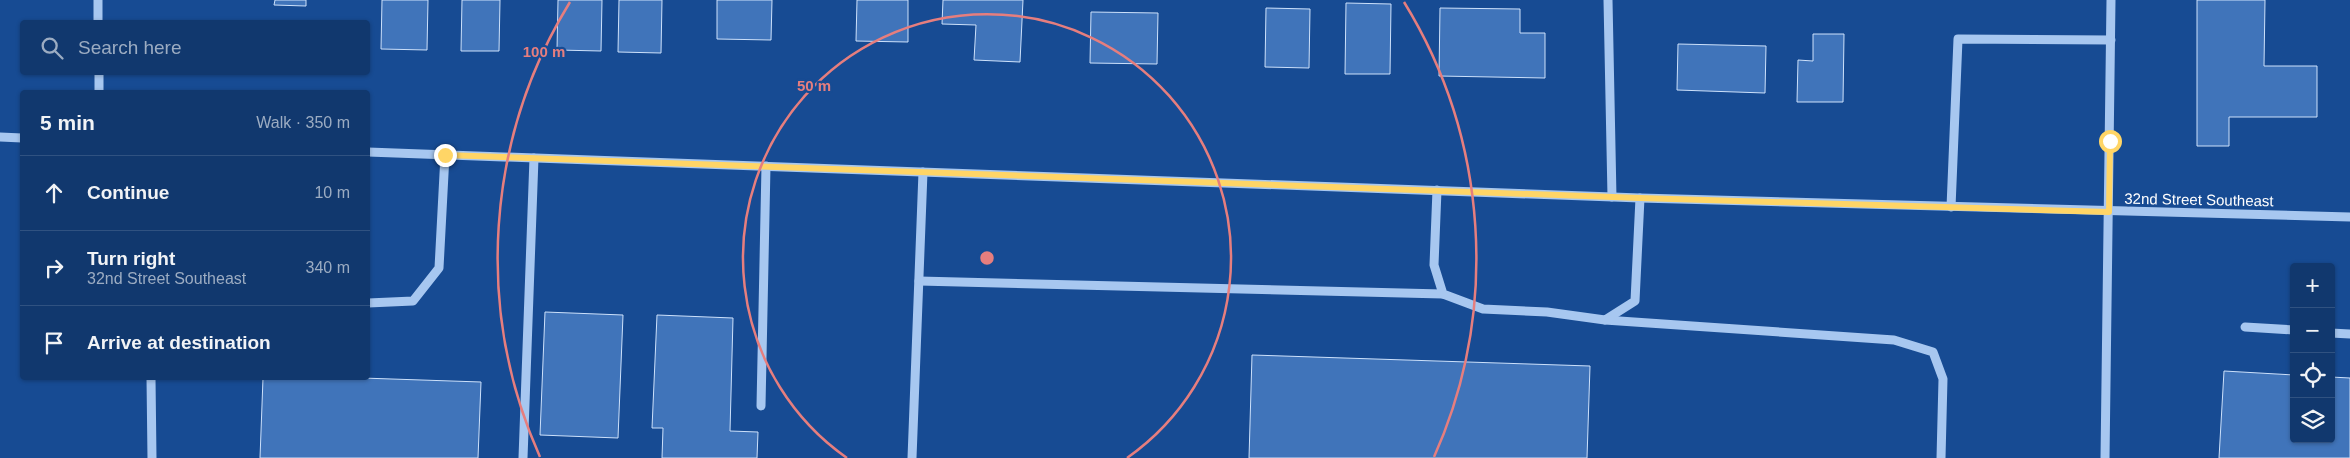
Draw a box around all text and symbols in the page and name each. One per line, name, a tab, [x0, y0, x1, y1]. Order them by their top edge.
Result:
search box	[20, 20, 370, 75]
icon: search	[38, 34, 66, 62]
text: Search here	[78, 37, 182, 58]
text: 100 m	[523, 43, 565, 60]
text: 50 m	[797, 77, 831, 94]
text: 5 min	[40, 111, 95, 134]
text: Walk · 350 m	[256, 114, 350, 131]
route start	[2099, 130, 2122, 153]
route end	[434, 144, 457, 167]
icon: ahead	[40, 179, 68, 207]
text: Continue	[87, 182, 169, 203]
text: 10 m	[314, 184, 350, 201]
street label: 32nd Street Southeast	[2124, 190, 2275, 209]
text: Turn right	[87, 248, 175, 269]
centre of rings	[978, 249, 996, 267]
icon: right	[40, 254, 68, 282]
text: 340 m	[306, 259, 350, 276]
map controls	[2290, 263, 2335, 443]
button: +	[2290, 263, 2335, 308]
text: 32nd Street Southeast	[87, 270, 246, 287]
button: −	[2290, 308, 2335, 353]
icon: arrive	[40, 329, 68, 357]
text: Arrive at destination	[87, 332, 271, 353]
button: locate	[2290, 353, 2335, 398]
button: layers	[2290, 398, 2335, 443]

